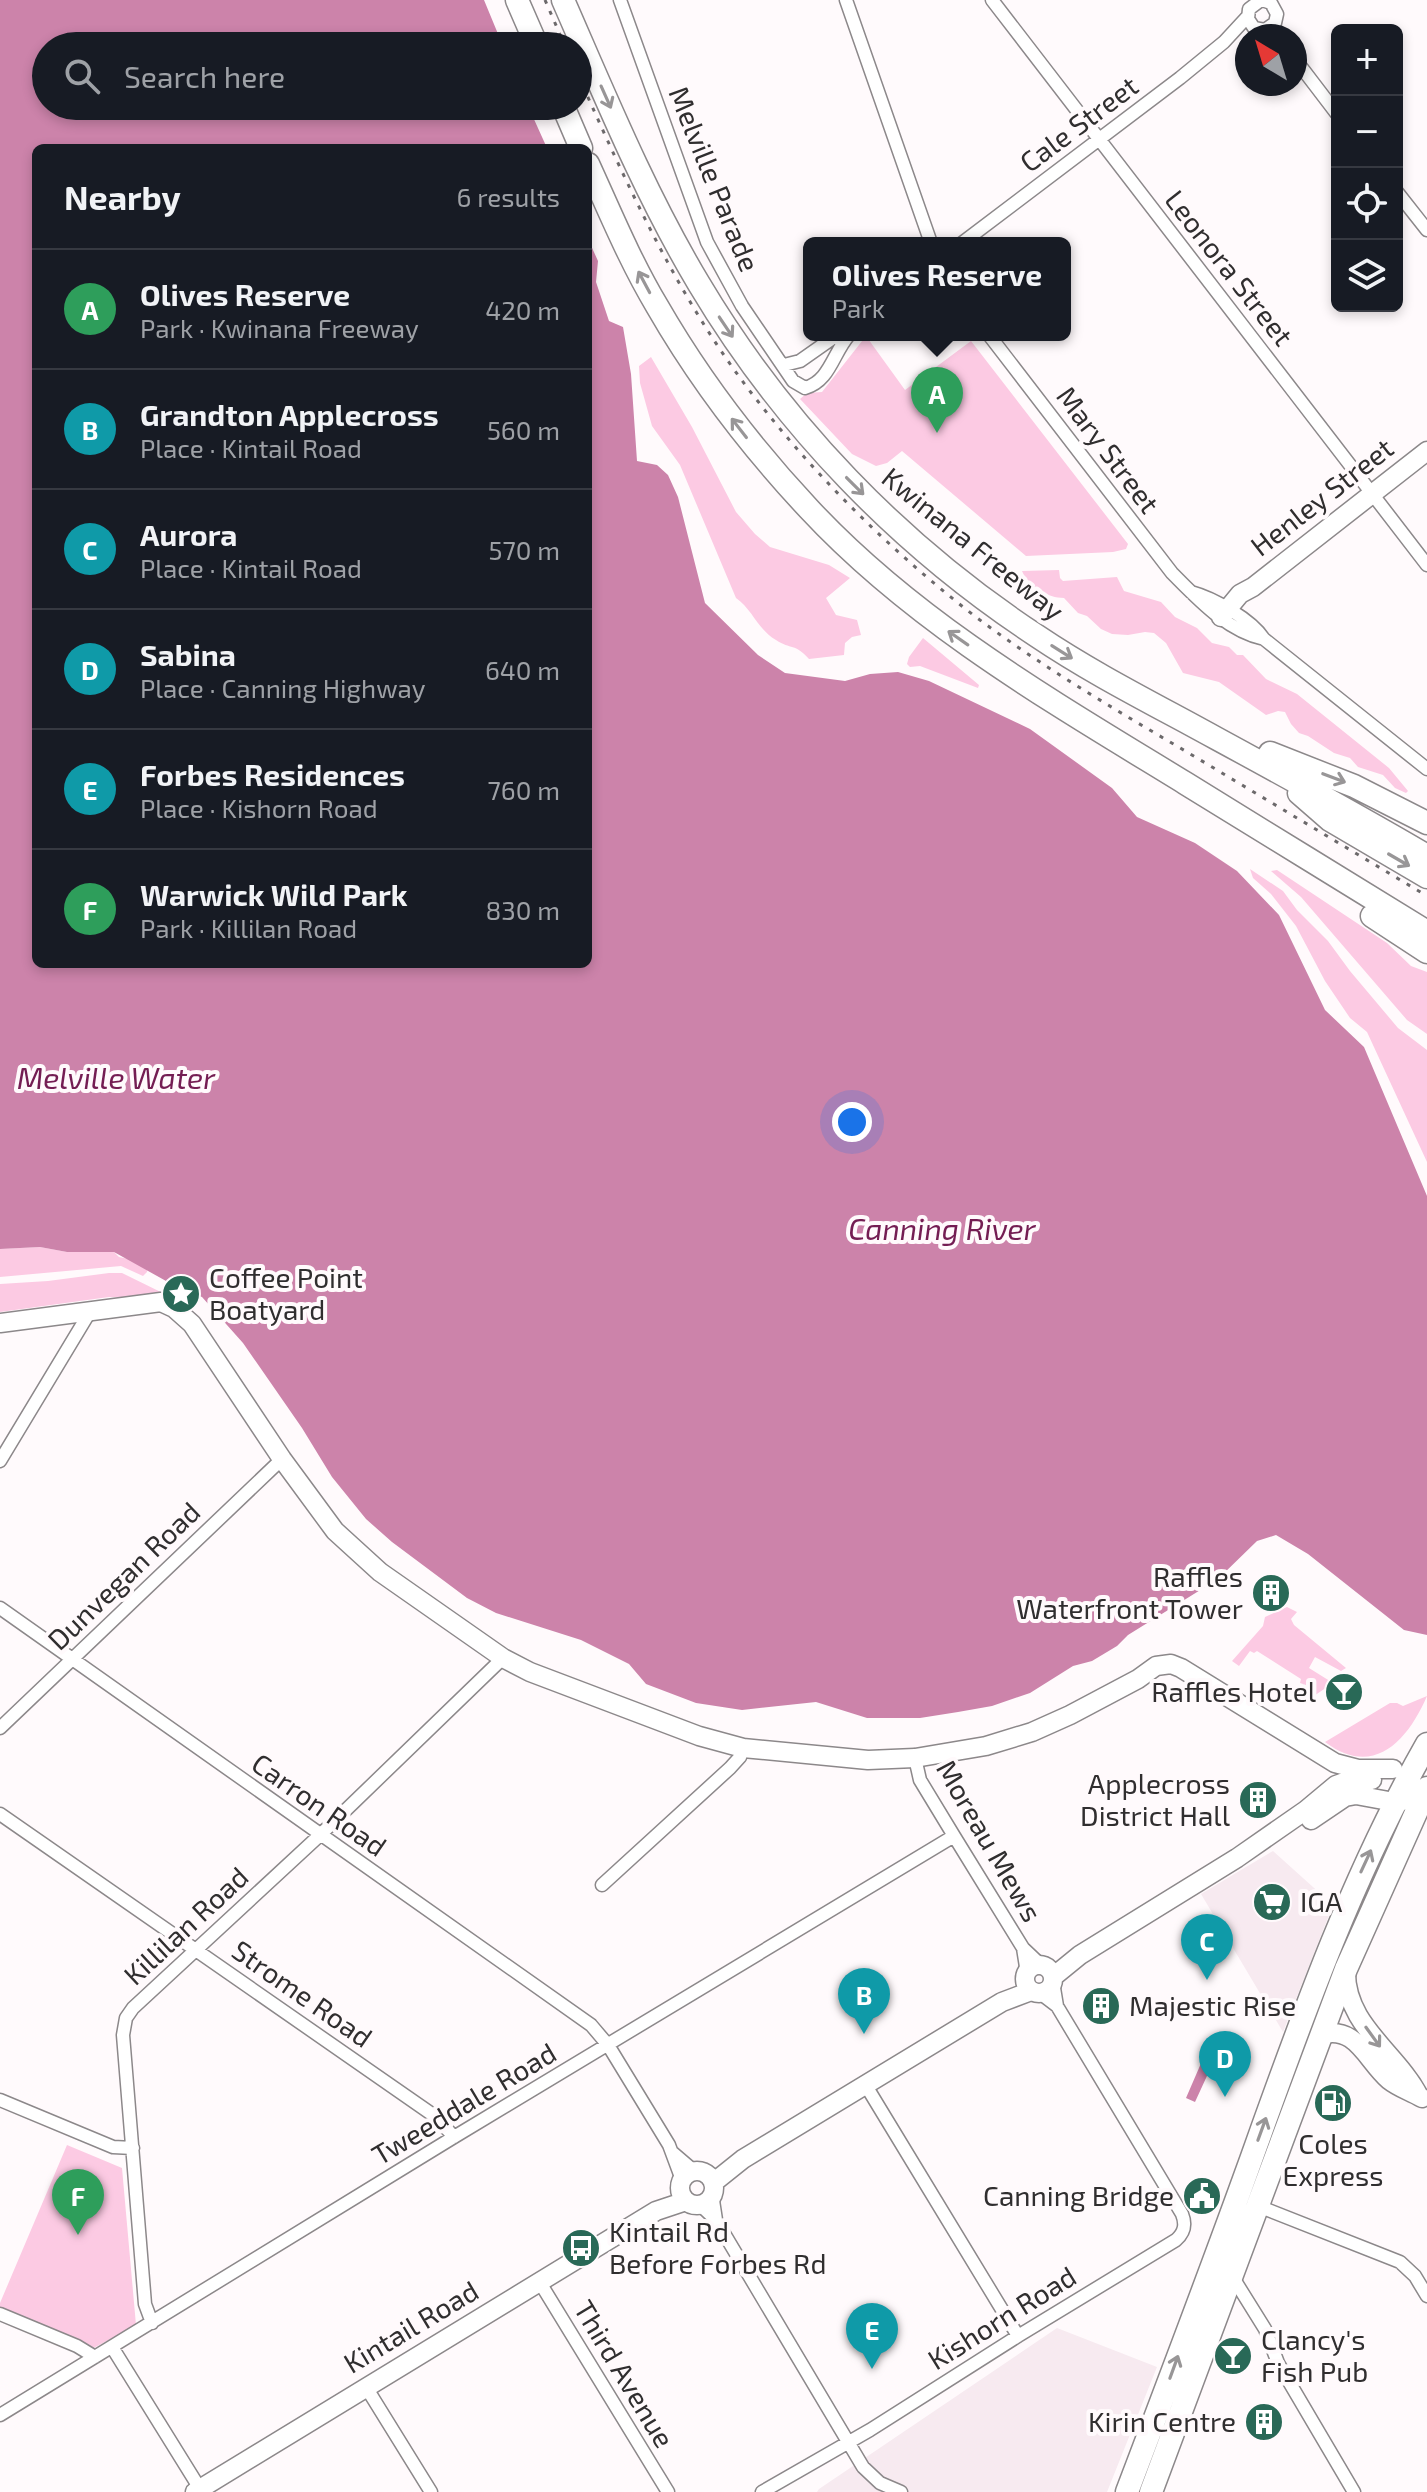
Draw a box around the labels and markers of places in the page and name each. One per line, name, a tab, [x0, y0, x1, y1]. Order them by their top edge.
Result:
pin: A	[911, 367, 963, 433]
place label: Coffee Point Boatyard	[209, 1260, 363, 1326]
place icon: Coffee Point Boatyard	[160, 1273, 202, 1315]
place label: Raffles Waterfront Tower	[1016, 1559, 1243, 1625]
building icon: Raffles Waterfront Tower	[1250, 1572, 1292, 1614]
bar icon: Raffles Hotel	[1323, 1671, 1365, 1713]
place label: Raffles Hotel	[1151, 1674, 1317, 1708]
place label: Applecross District Hall	[1080, 1766, 1231, 1832]
building icon: Applecross District Hall	[1237, 1779, 1279, 1821]
supermarket icon: IGA	[1251, 1881, 1293, 1923]
place label: IGA	[1300, 1884, 1343, 1918]
pin: C	[1181, 1914, 1233, 1980]
pin: B	[838, 1968, 890, 2034]
building icon: Majestic Rise	[1080, 1985, 1122, 2027]
place label: Majestic Rise	[1129, 1988, 1296, 2022]
pin: D	[1199, 2031, 1251, 2097]
fuel station icon: Coles Express	[1312, 2082, 1354, 2124]
place label: Coles Express	[1282, 2126, 1384, 2192]
pin: F	[52, 2169, 104, 2235]
public building icon: Canning Bridge	[1181, 2175, 1223, 2217]
place label: Canning Bridge	[983, 2178, 1174, 2212]
place label: Kintail Rd Before Forbes Rd	[609, 2214, 826, 2280]
bus stop icon: Kintail Rd Before Forbes Rd	[560, 2227, 602, 2269]
pin: E	[846, 2303, 898, 2369]
place label: Clancy's Fish Pub	[1261, 2322, 1368, 2388]
bar icon: Clancy's Fish Pub	[1212, 2335, 1254, 2377]
building icon: Kirin Centre	[1243, 2401, 1285, 2443]
place label: Kirin Centre	[1088, 2404, 1236, 2438]

